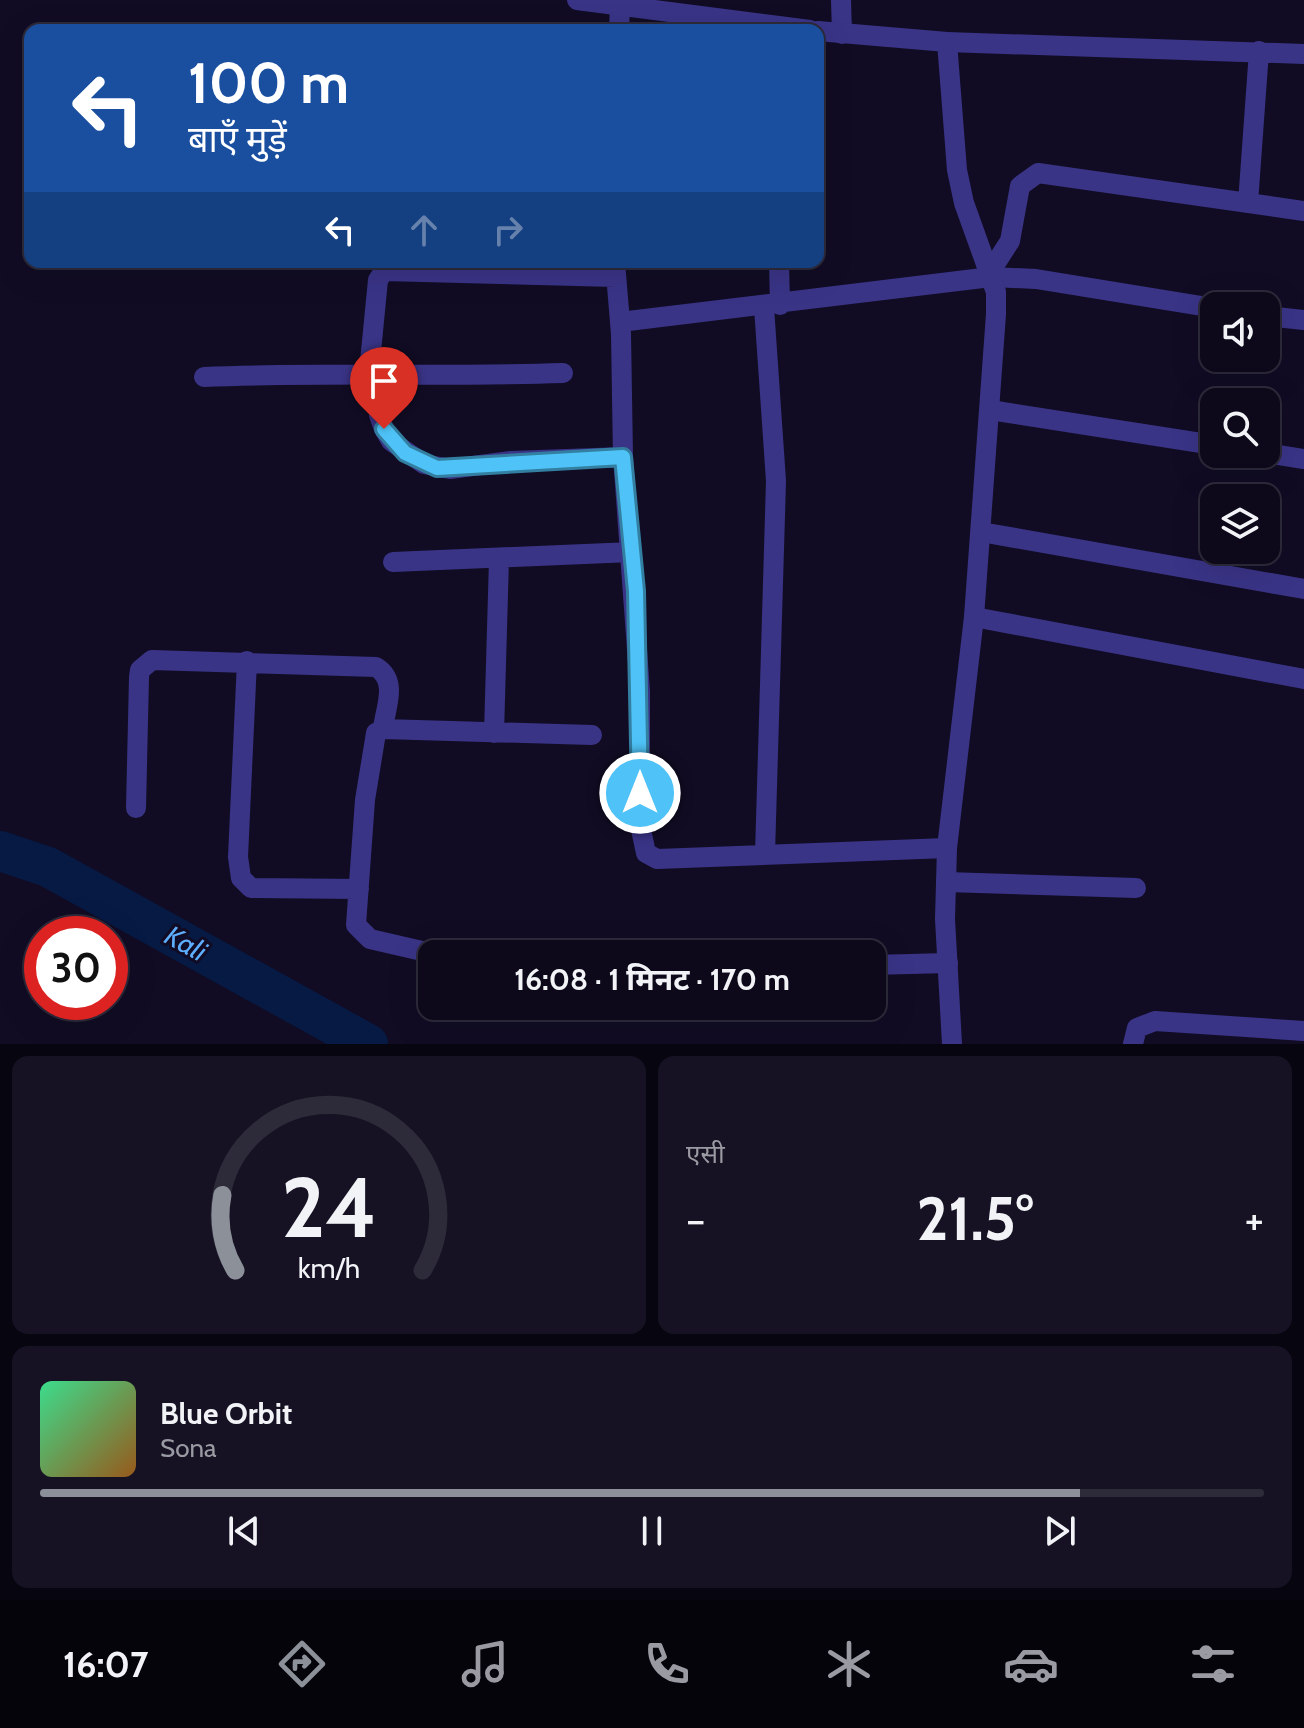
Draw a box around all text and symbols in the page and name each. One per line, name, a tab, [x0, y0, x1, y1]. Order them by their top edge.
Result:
text: 100 m	[188, 49, 349, 117]
icon: left	[56, 56, 160, 160]
text: बाएँ मुड़ें	[188, 117, 287, 161]
icon: left	[318, 208, 362, 252]
icon: ahead	[402, 208, 446, 252]
icon: right	[486, 208, 530, 252]
map controls	[1200, 292, 1280, 564]
button: sound	[1200, 292, 1280, 372]
pin	[350, 347, 418, 429]
icon: arrive	[362, 359, 406, 403]
button: search	[1200, 388, 1280, 468]
button: layers	[1200, 484, 1280, 564]
position arrow	[598, 751, 682, 835]
speed limit sign: 30	[24, 916, 128, 1020]
water label: Kali	[159, 918, 214, 969]
text: 16:08 · 1 मिनट · 170 m	[514, 961, 790, 998]
text: एसी	[686, 1138, 725, 1170]
text: 24	[281, 1157, 377, 1258]
text: 21.5°	[917, 1182, 1033, 1255]
text: −	[686, 1193, 705, 1246]
text: +	[1245, 1193, 1264, 1246]
text: km/h	[298, 1250, 360, 1285]
text: Blue Orbit	[160, 1395, 292, 1432]
text: Sona	[160, 1432, 217, 1464]
icon: previous	[222, 1509, 266, 1553]
icon: pause	[630, 1509, 674, 1553]
icon: next	[1038, 1509, 1082, 1553]
icon: directions	[274, 1636, 330, 1692]
icon: music	[457, 1636, 513, 1692]
icon: phone	[639, 1636, 695, 1692]
icon: climate	[821, 1636, 877, 1692]
icon: car	[1003, 1636, 1059, 1692]
icon: filters	[1185, 1636, 1241, 1692]
text: 16:07	[63, 1642, 148, 1686]

